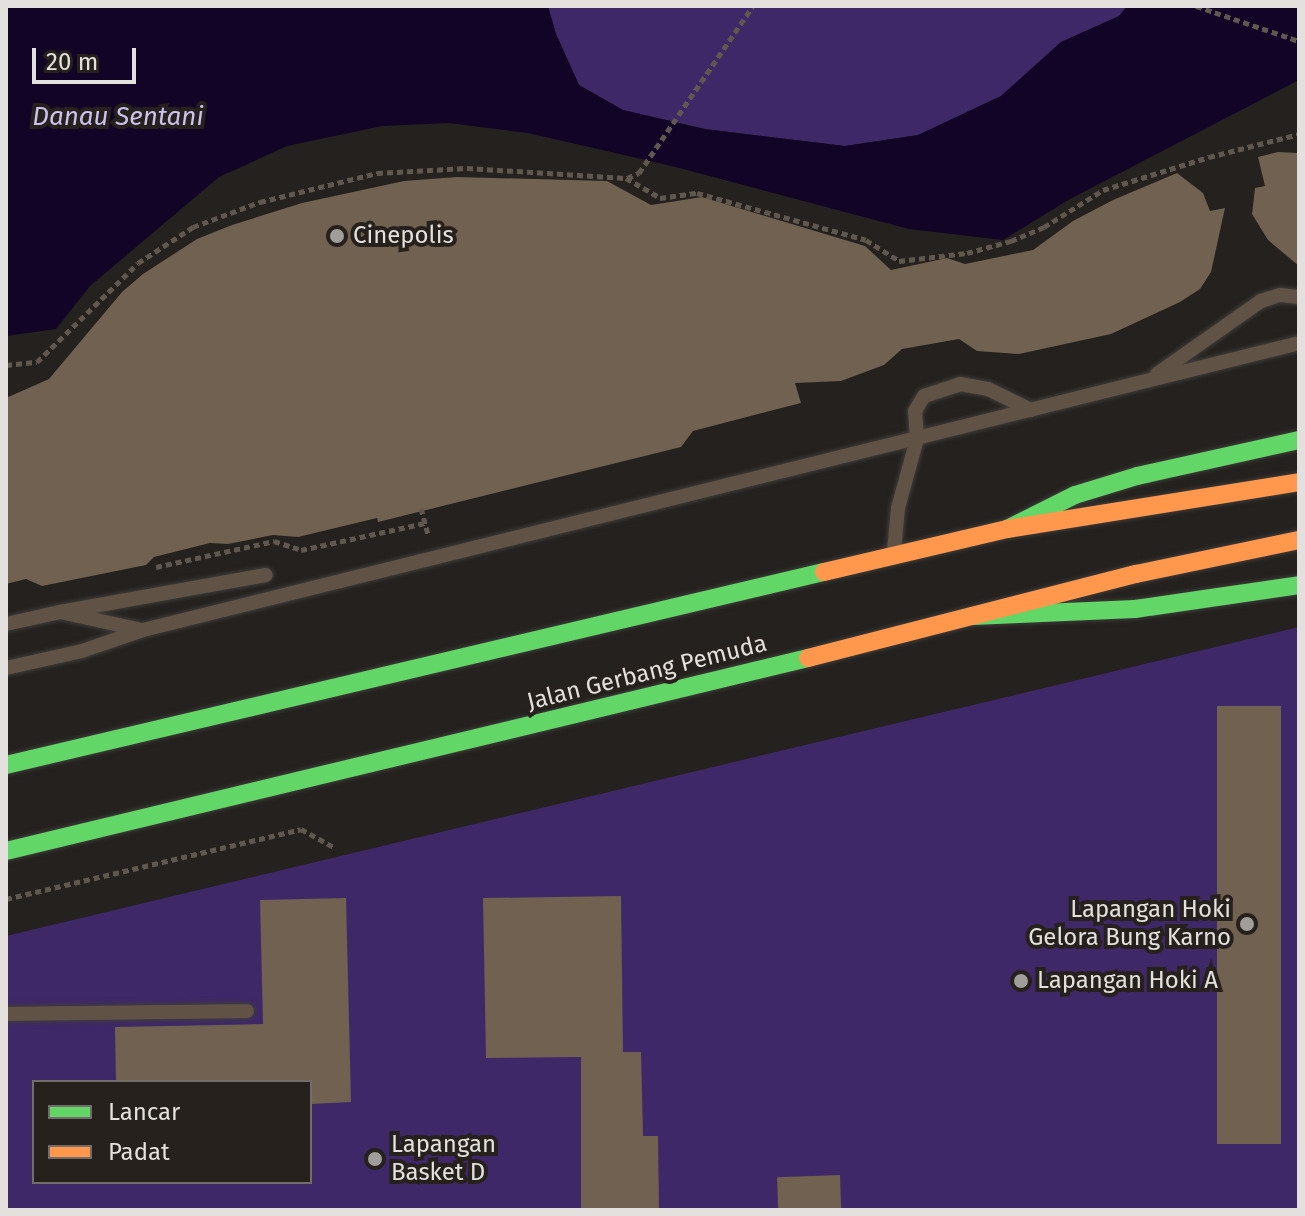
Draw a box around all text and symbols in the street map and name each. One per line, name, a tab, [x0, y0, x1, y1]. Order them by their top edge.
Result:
scale bar	[36, 32, 140, 82]
text: 20 m	[46, 48, 98, 76]
water label: Danau Sentani	[32, 101, 204, 133]
place label: Cinepolis	[353, 222, 454, 250]
marker: Cinepolis	[328, 227, 346, 245]
street label: Jalan Gerbang Pemuda	[524, 629, 770, 717]
place label: Lapangan Hoki Gelora Bung Karno	[1028, 896, 1231, 952]
marker: Lapangan Hoki Gelora Bung Karno	[1238, 915, 1256, 933]
place label: Lapangan Hoki A	[1037, 967, 1218, 995]
marker: Lapangan Hoki A	[1012, 972, 1030, 990]
legend	[32, 1080, 312, 1184]
text: Lancar	[108, 1098, 180, 1126]
place label: Lapangan Basket D	[391, 1131, 496, 1187]
text: Padat	[108, 1138, 170, 1166]
marker: Lapangan Basket D	[366, 1150, 384, 1168]

